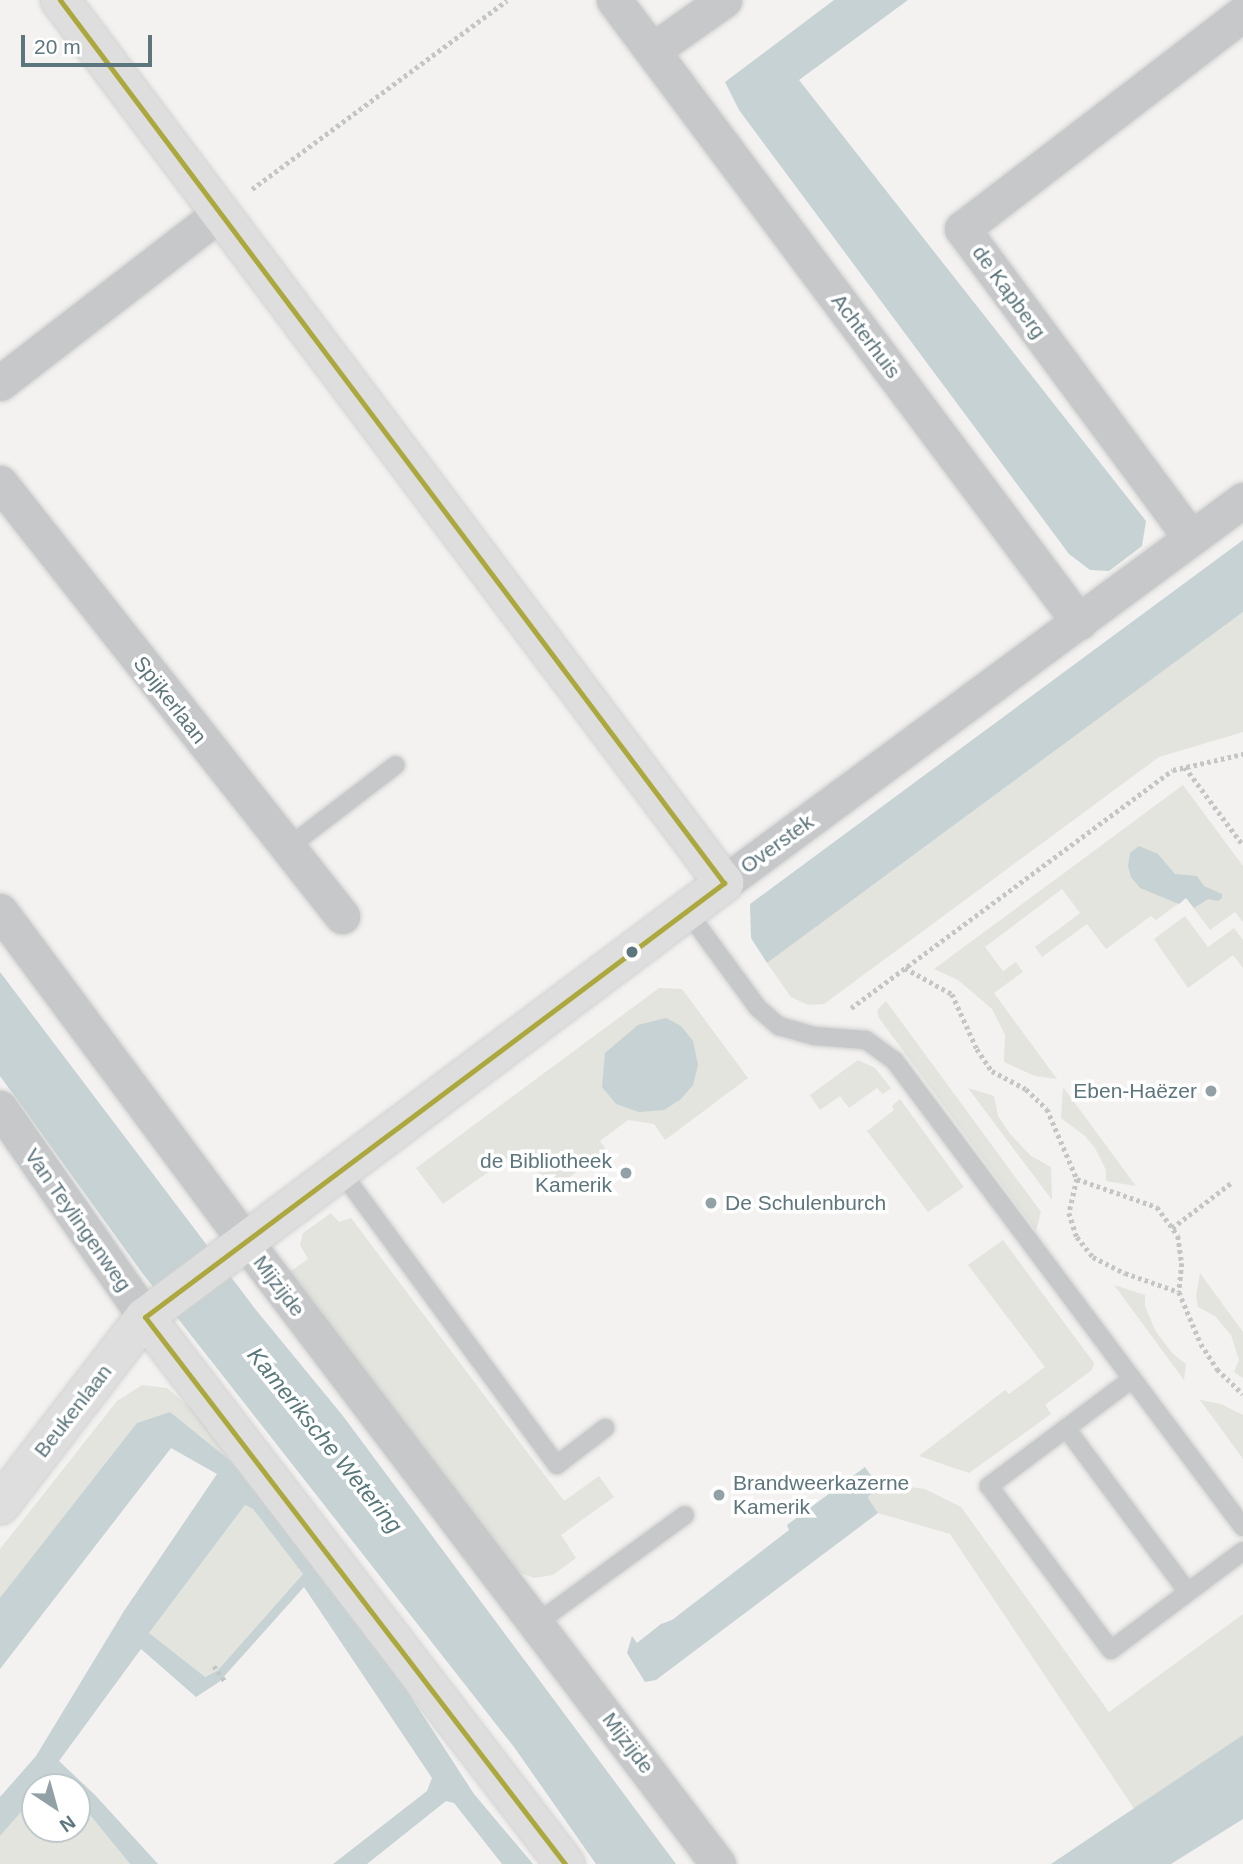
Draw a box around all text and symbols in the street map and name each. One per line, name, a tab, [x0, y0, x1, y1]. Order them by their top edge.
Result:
scale bar	[24, 21, 156, 65]
text: 20 m	[34, 35, 81, 58]
street label: de Kapberg	[967, 241, 1051, 343]
street label: Achterhuis	[826, 289, 906, 383]
street label: Spijkerlaan	[128, 651, 212, 749]
street label: Overstek	[736, 809, 818, 879]
unlabelled marker	[625, 945, 639, 959]
place label: Eben-Haëzer	[1073, 1078, 1197, 1104]
marker: Eben-Haëzer	[1203, 1083, 1219, 1099]
street label: Van Teylingenweg	[19, 1144, 137, 1296]
place label: de Bibliotheek Kamerik	[480, 1148, 612, 1198]
marker: de Bibliotheek Kamerik	[618, 1165, 634, 1181]
place label: De Schulenburch	[725, 1190, 886, 1216]
marker: De Schulenburch	[703, 1195, 719, 1211]
street label: Mijzijde	[248, 1250, 310, 1322]
water label: Kameriksche Wetering	[242, 1342, 408, 1538]
street label: Beukenlaan	[29, 1360, 117, 1462]
place label: Brandweerkazerne Kamerik	[733, 1470, 909, 1520]
marker: Brandweerkazerne Kamerik	[711, 1487, 727, 1503]
street label: Mijzijde	[597, 1707, 659, 1779]
north arrow	[21, 1773, 91, 1843]
text: N	[56, 1811, 79, 1836]

